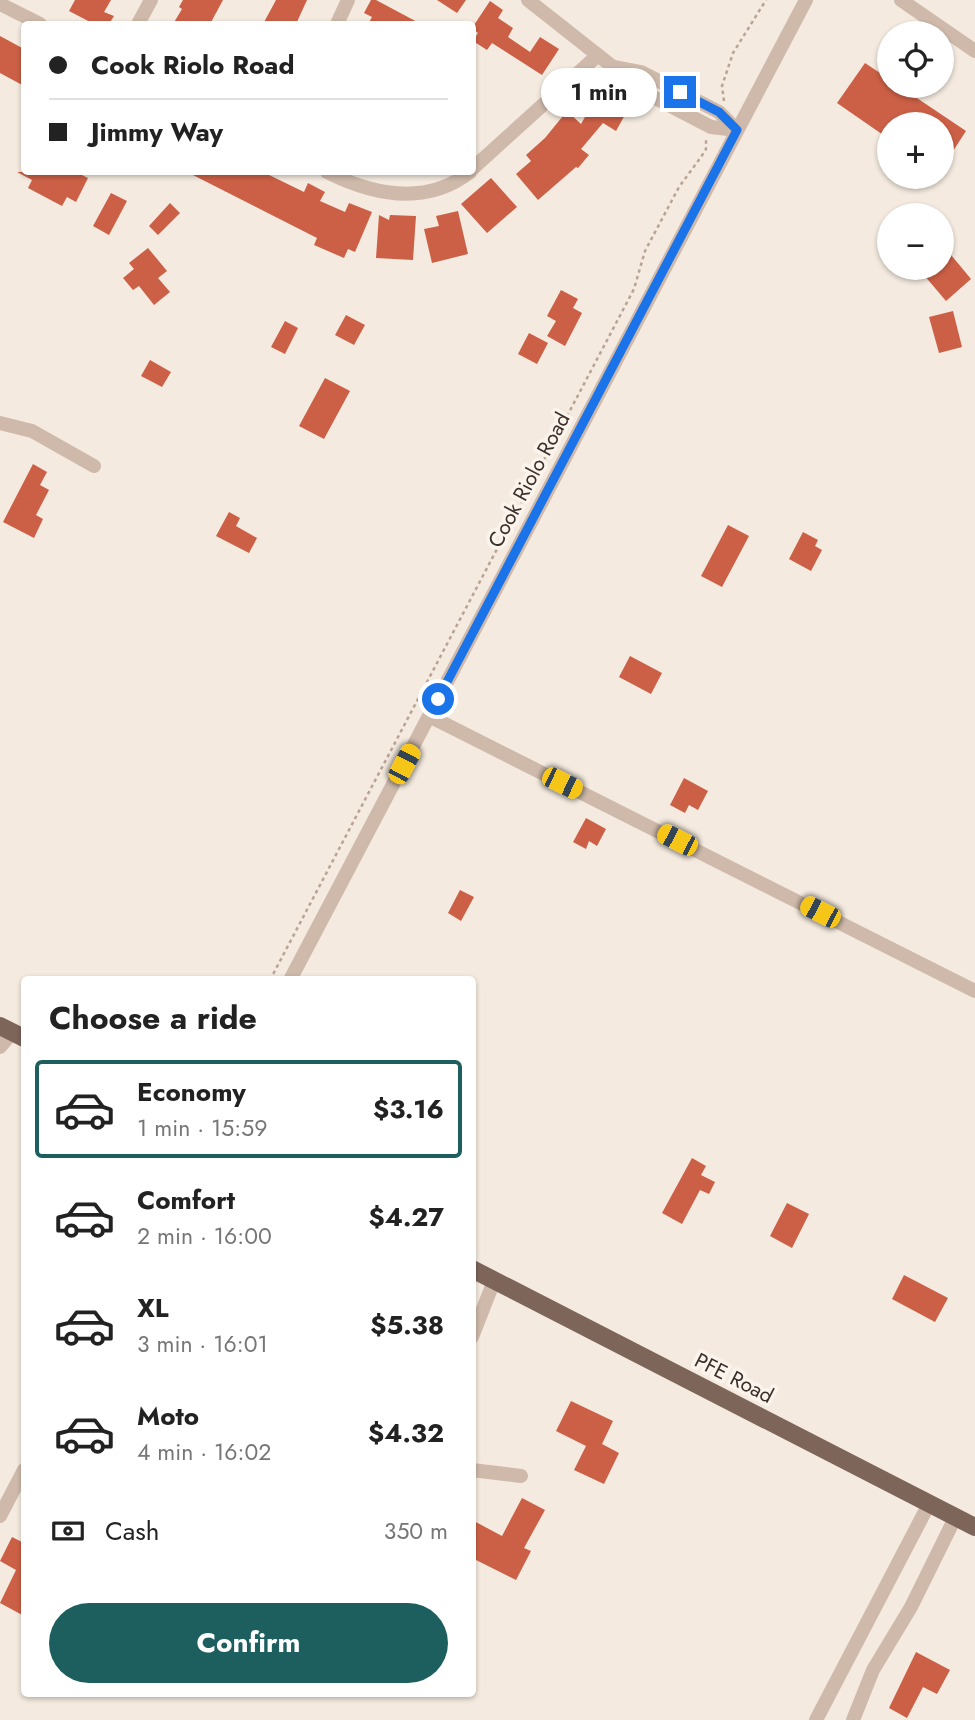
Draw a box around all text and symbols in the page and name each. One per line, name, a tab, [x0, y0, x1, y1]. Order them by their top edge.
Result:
map controls	[877, 21, 954, 280]
button: locate	[877, 21, 954, 98]
text: Cook Riolo Road	[91, 46, 294, 84]
callout: 1 min	[540, 68, 656, 116]
text: 1 min	[570, 75, 628, 109]
route end	[664, 76, 696, 108]
button: +	[877, 112, 954, 189]
text: Jimmy Way	[91, 113, 223, 151]
button: −	[877, 203, 954, 280]
street label: Cook Riolo Road	[481, 407, 577, 553]
route start	[422, 683, 454, 715]
car	[385, 741, 424, 787]
car	[539, 764, 586, 802]
car	[654, 821, 701, 859]
car	[797, 893, 844, 931]
text: Choose a ride	[49, 995, 257, 1041]
text: Economy	[137, 1073, 246, 1111]
icon: car	[53, 1078, 116, 1141]
text: $3.16	[373, 1090, 444, 1128]
text: 1 min · 15:59	[137, 1111, 267, 1145]
text: Comfort	[137, 1181, 235, 1219]
icon: car	[53, 1186, 116, 1249]
text: $4.27	[369, 1198, 444, 1236]
text: 2 min · 16:00	[137, 1219, 272, 1253]
text: XL	[137, 1289, 169, 1327]
icon: car	[53, 1294, 116, 1357]
text: $5.38	[370, 1306, 444, 1344]
text: 3 min · 16:01	[137, 1327, 268, 1361]
street label: PFE Road	[689, 1345, 779, 1411]
text: Moto	[137, 1397, 199, 1435]
icon: car	[53, 1402, 116, 1465]
text: $4.32	[368, 1414, 444, 1452]
text: 4 min · 16:02	[137, 1435, 271, 1469]
icon: cash	[49, 1512, 87, 1550]
text: Cash	[105, 1512, 159, 1550]
text: 350 m	[384, 1514, 448, 1548]
button: Confirm	[49, 1603, 448, 1683]

